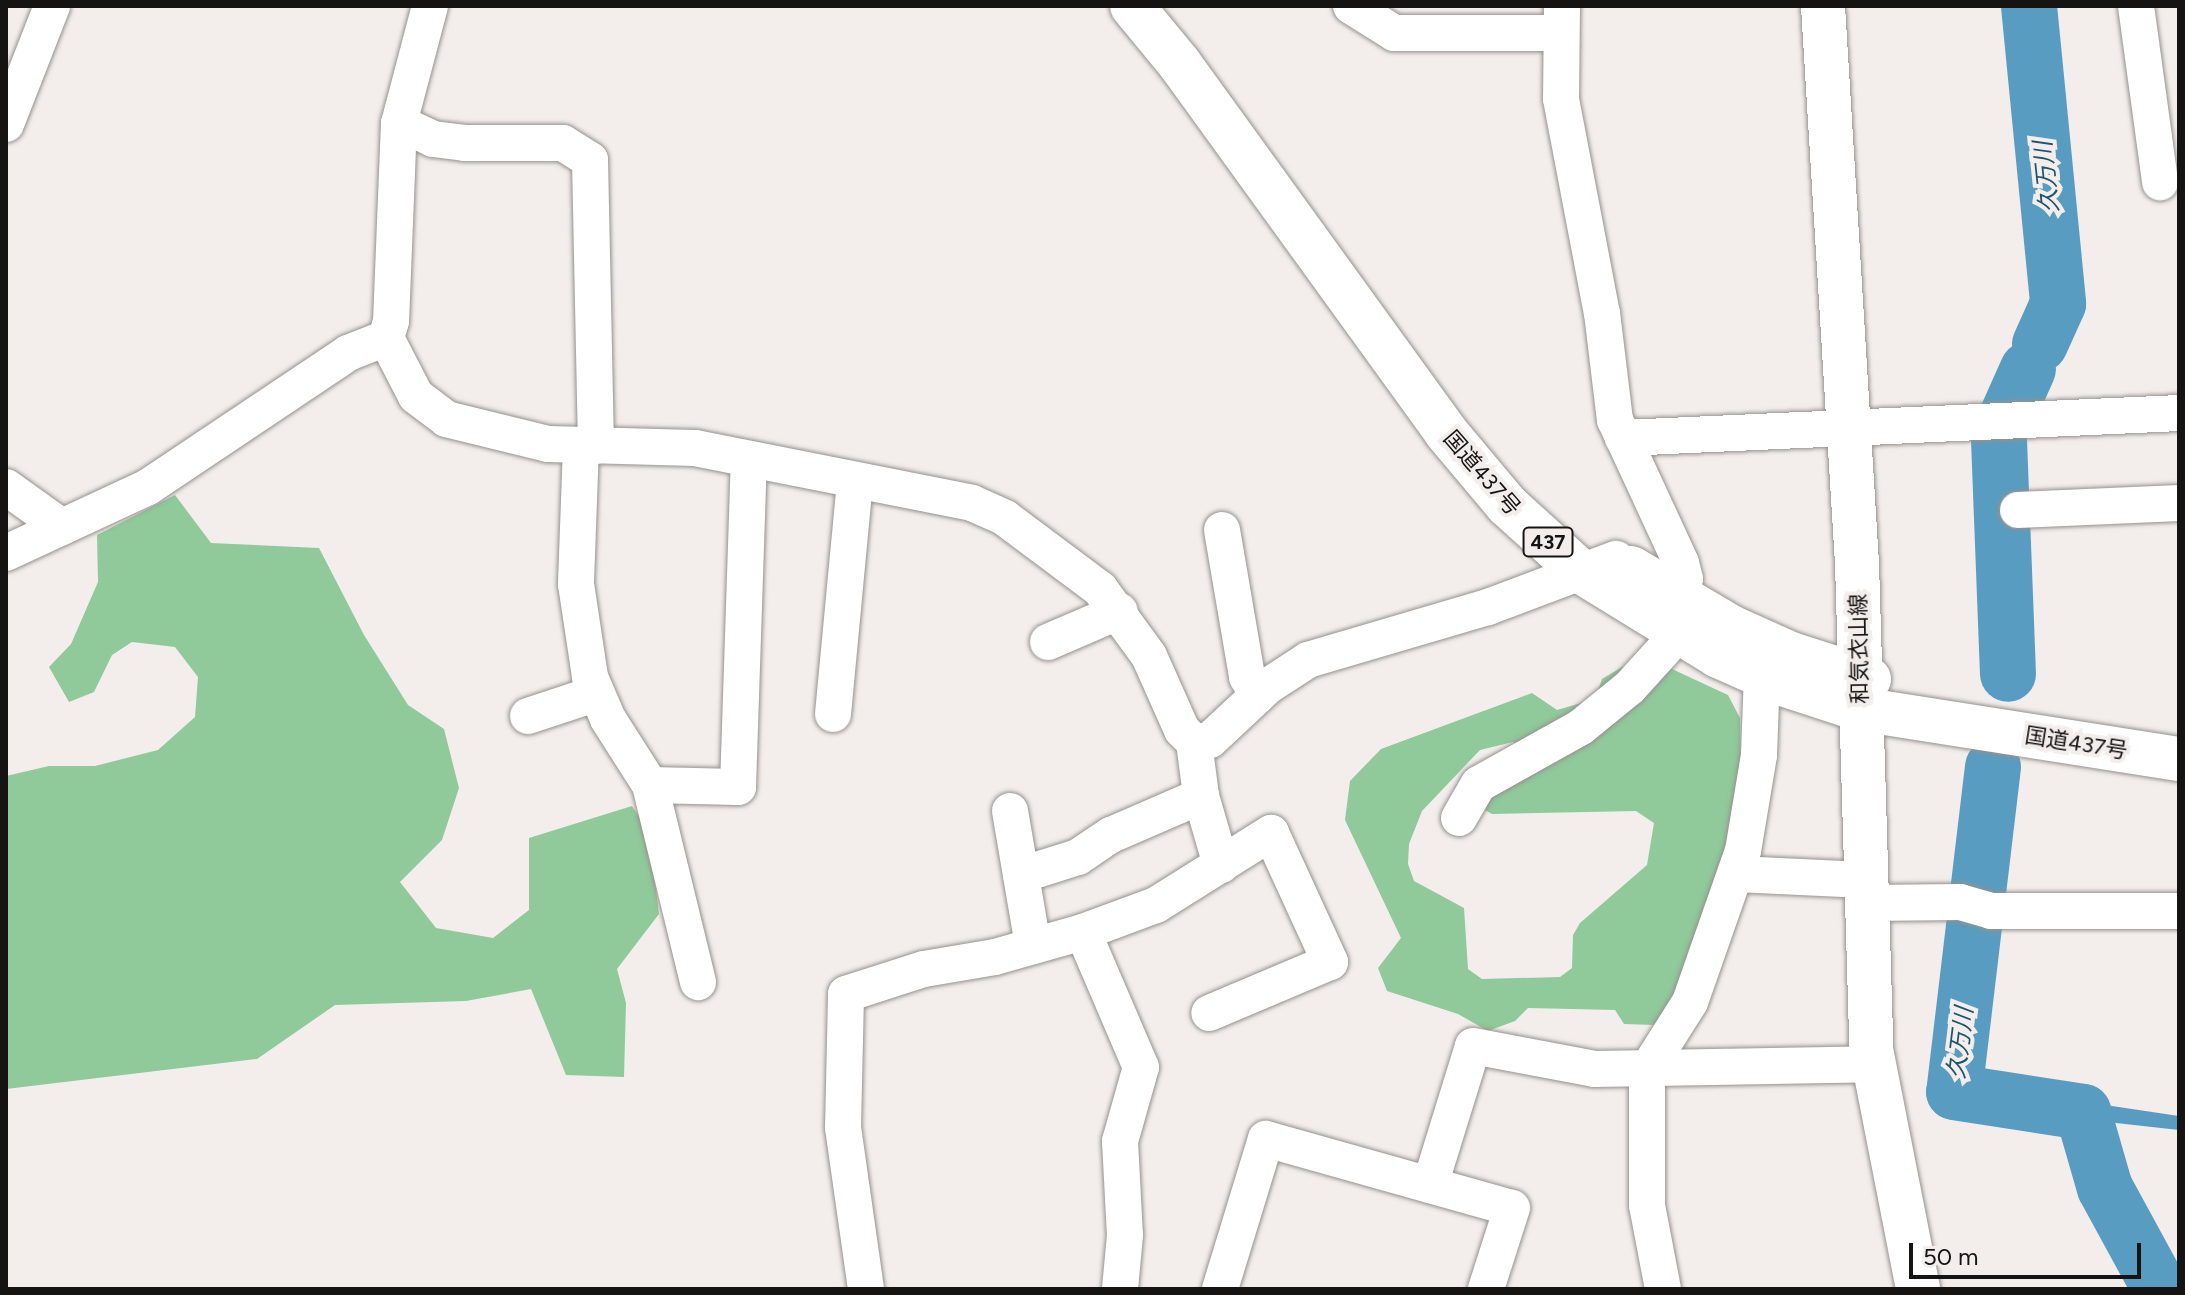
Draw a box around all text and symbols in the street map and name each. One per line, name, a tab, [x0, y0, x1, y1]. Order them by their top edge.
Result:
water label: 久万川	[2028, 140, 2064, 214]
street label: 国道437号	[1438, 425, 1526, 521]
road number: 437	[1522, 526, 1574, 558]
street label: 和気衣山線	[1845, 594, 1873, 704]
street label: 国道437号	[2023, 722, 2129, 764]
water label: 久万川	[1941, 1006, 1979, 1080]
scale bar	[1913, 1227, 2145, 1277]
text: 50 m	[1923, 1242, 1979, 1271]

